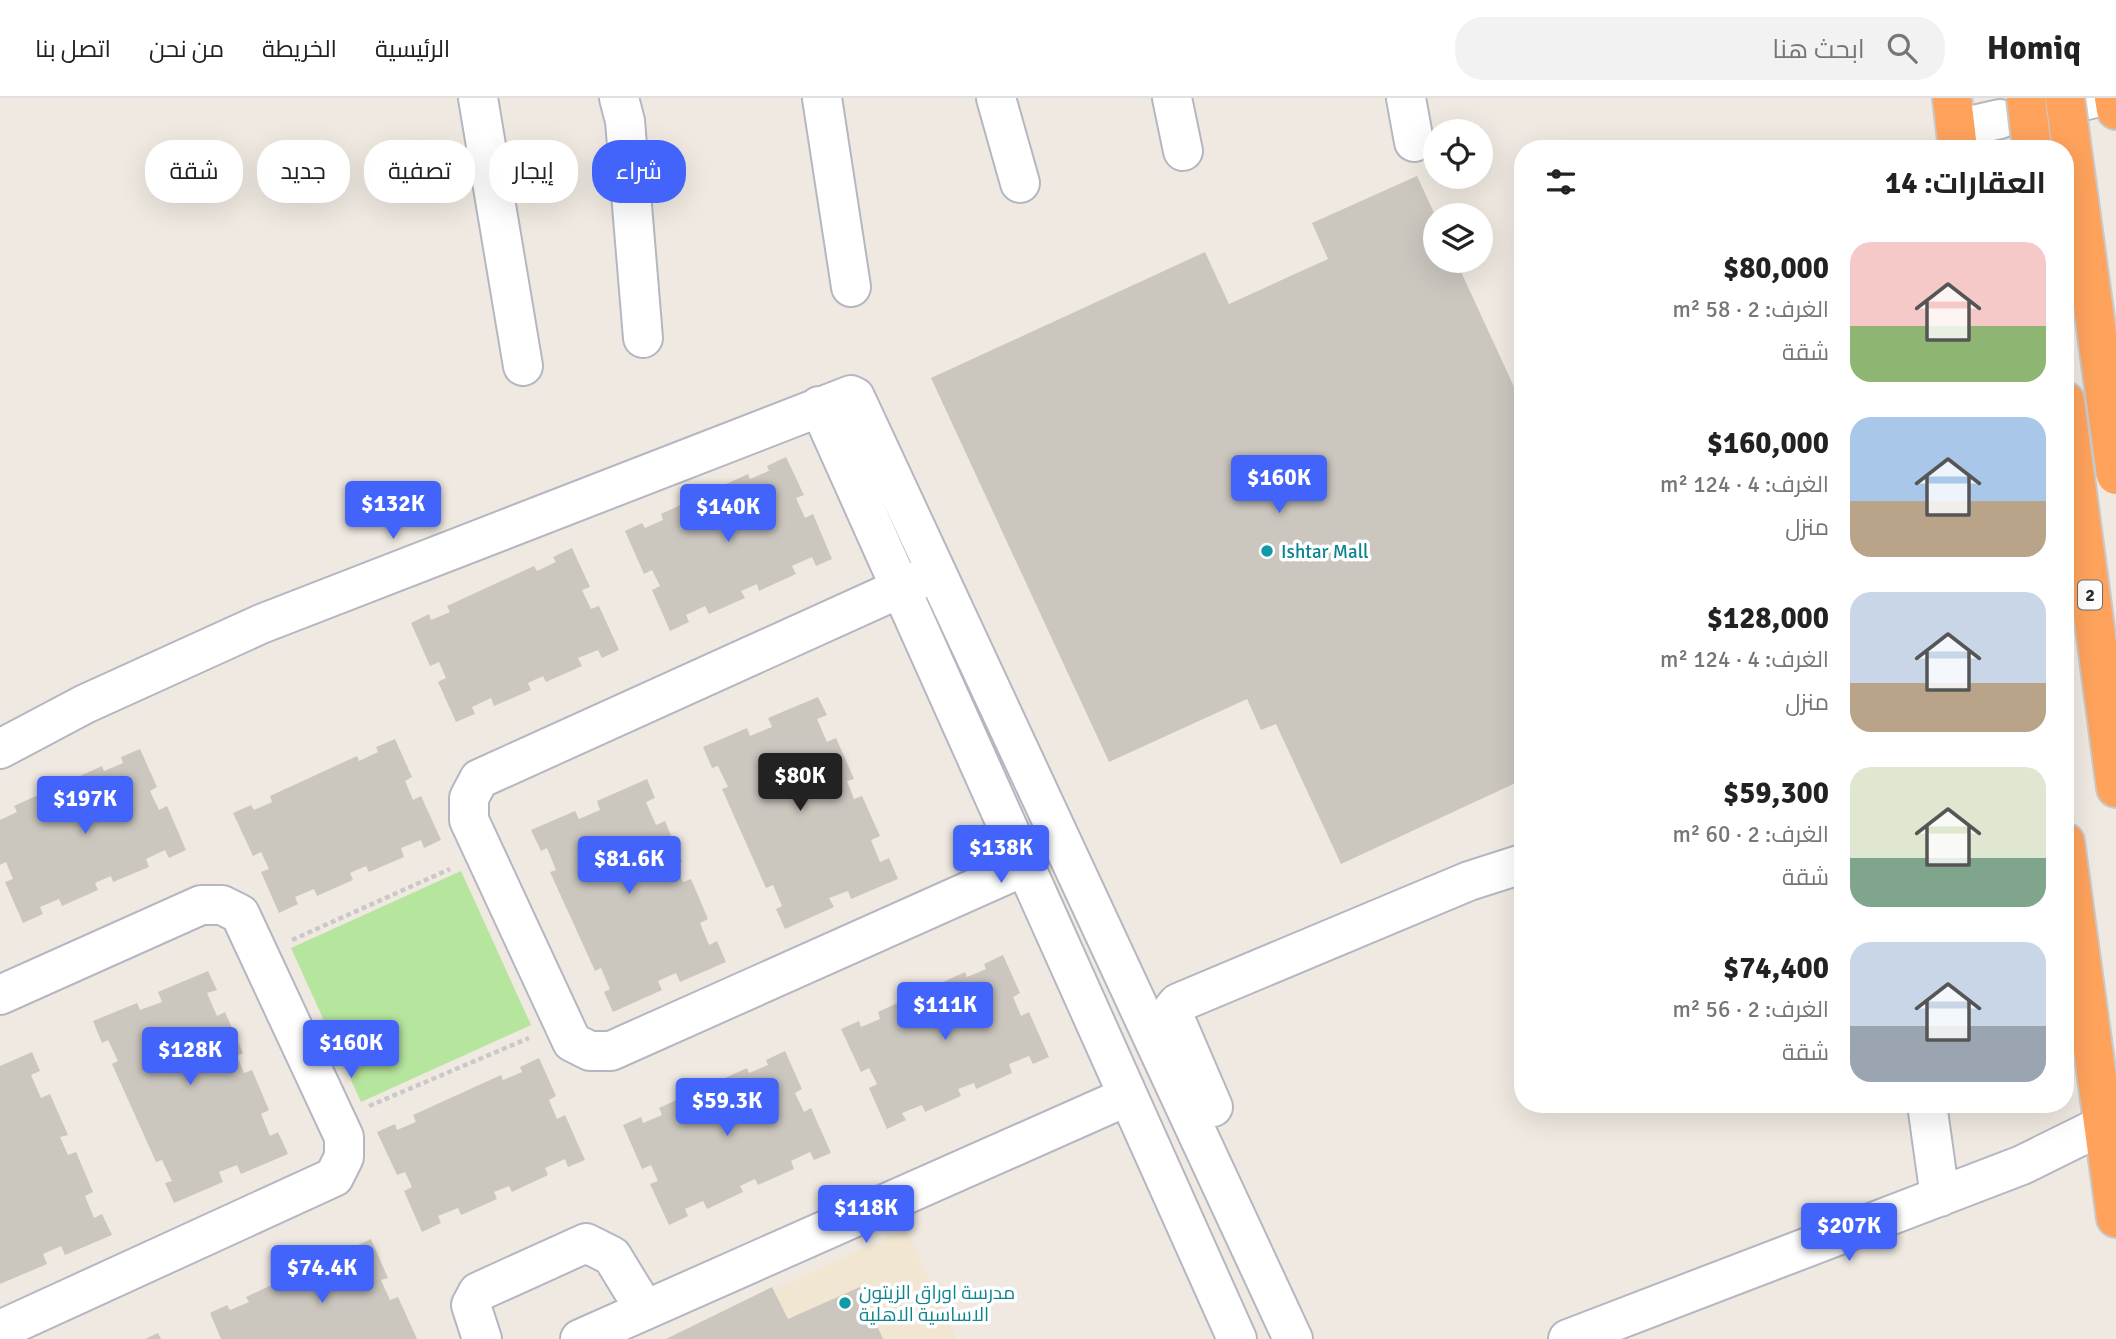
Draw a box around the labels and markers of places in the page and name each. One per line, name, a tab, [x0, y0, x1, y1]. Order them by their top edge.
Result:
pin: $160K	[1230, 456, 1328, 515]
pin: $132K	[344, 482, 442, 541]
pin: $140K	[679, 484, 777, 544]
place label: Ishtar Mall	[1281, 540, 1369, 564]
marker: Ishtar Mall	[1259, 543, 1275, 559]
pin: $80K	[759, 754, 841, 813]
pin: $197K	[36, 776, 134, 836]
pin: $138K	[952, 826, 1050, 885]
pin: $81.6K	[572, 836, 686, 896]
pin: $111K	[896, 982, 994, 1042]
pin: $160K	[302, 1020, 400, 1080]
pin: $128K	[141, 1028, 239, 1087]
pin: $59.3K	[670, 1079, 784, 1138]
pin: $118K	[817, 1186, 915, 1245]
pin: $207K	[1800, 1204, 1898, 1263]
pin: $74.4K	[265, 1246, 379, 1305]
place label: مدرسة اوراق الزيتون الاساسية الاهلية	[859, 1281, 1015, 1327]
marker: مدرسة اوراق الزيتون الاساسية الاهلية	[837, 1295, 853, 1311]

